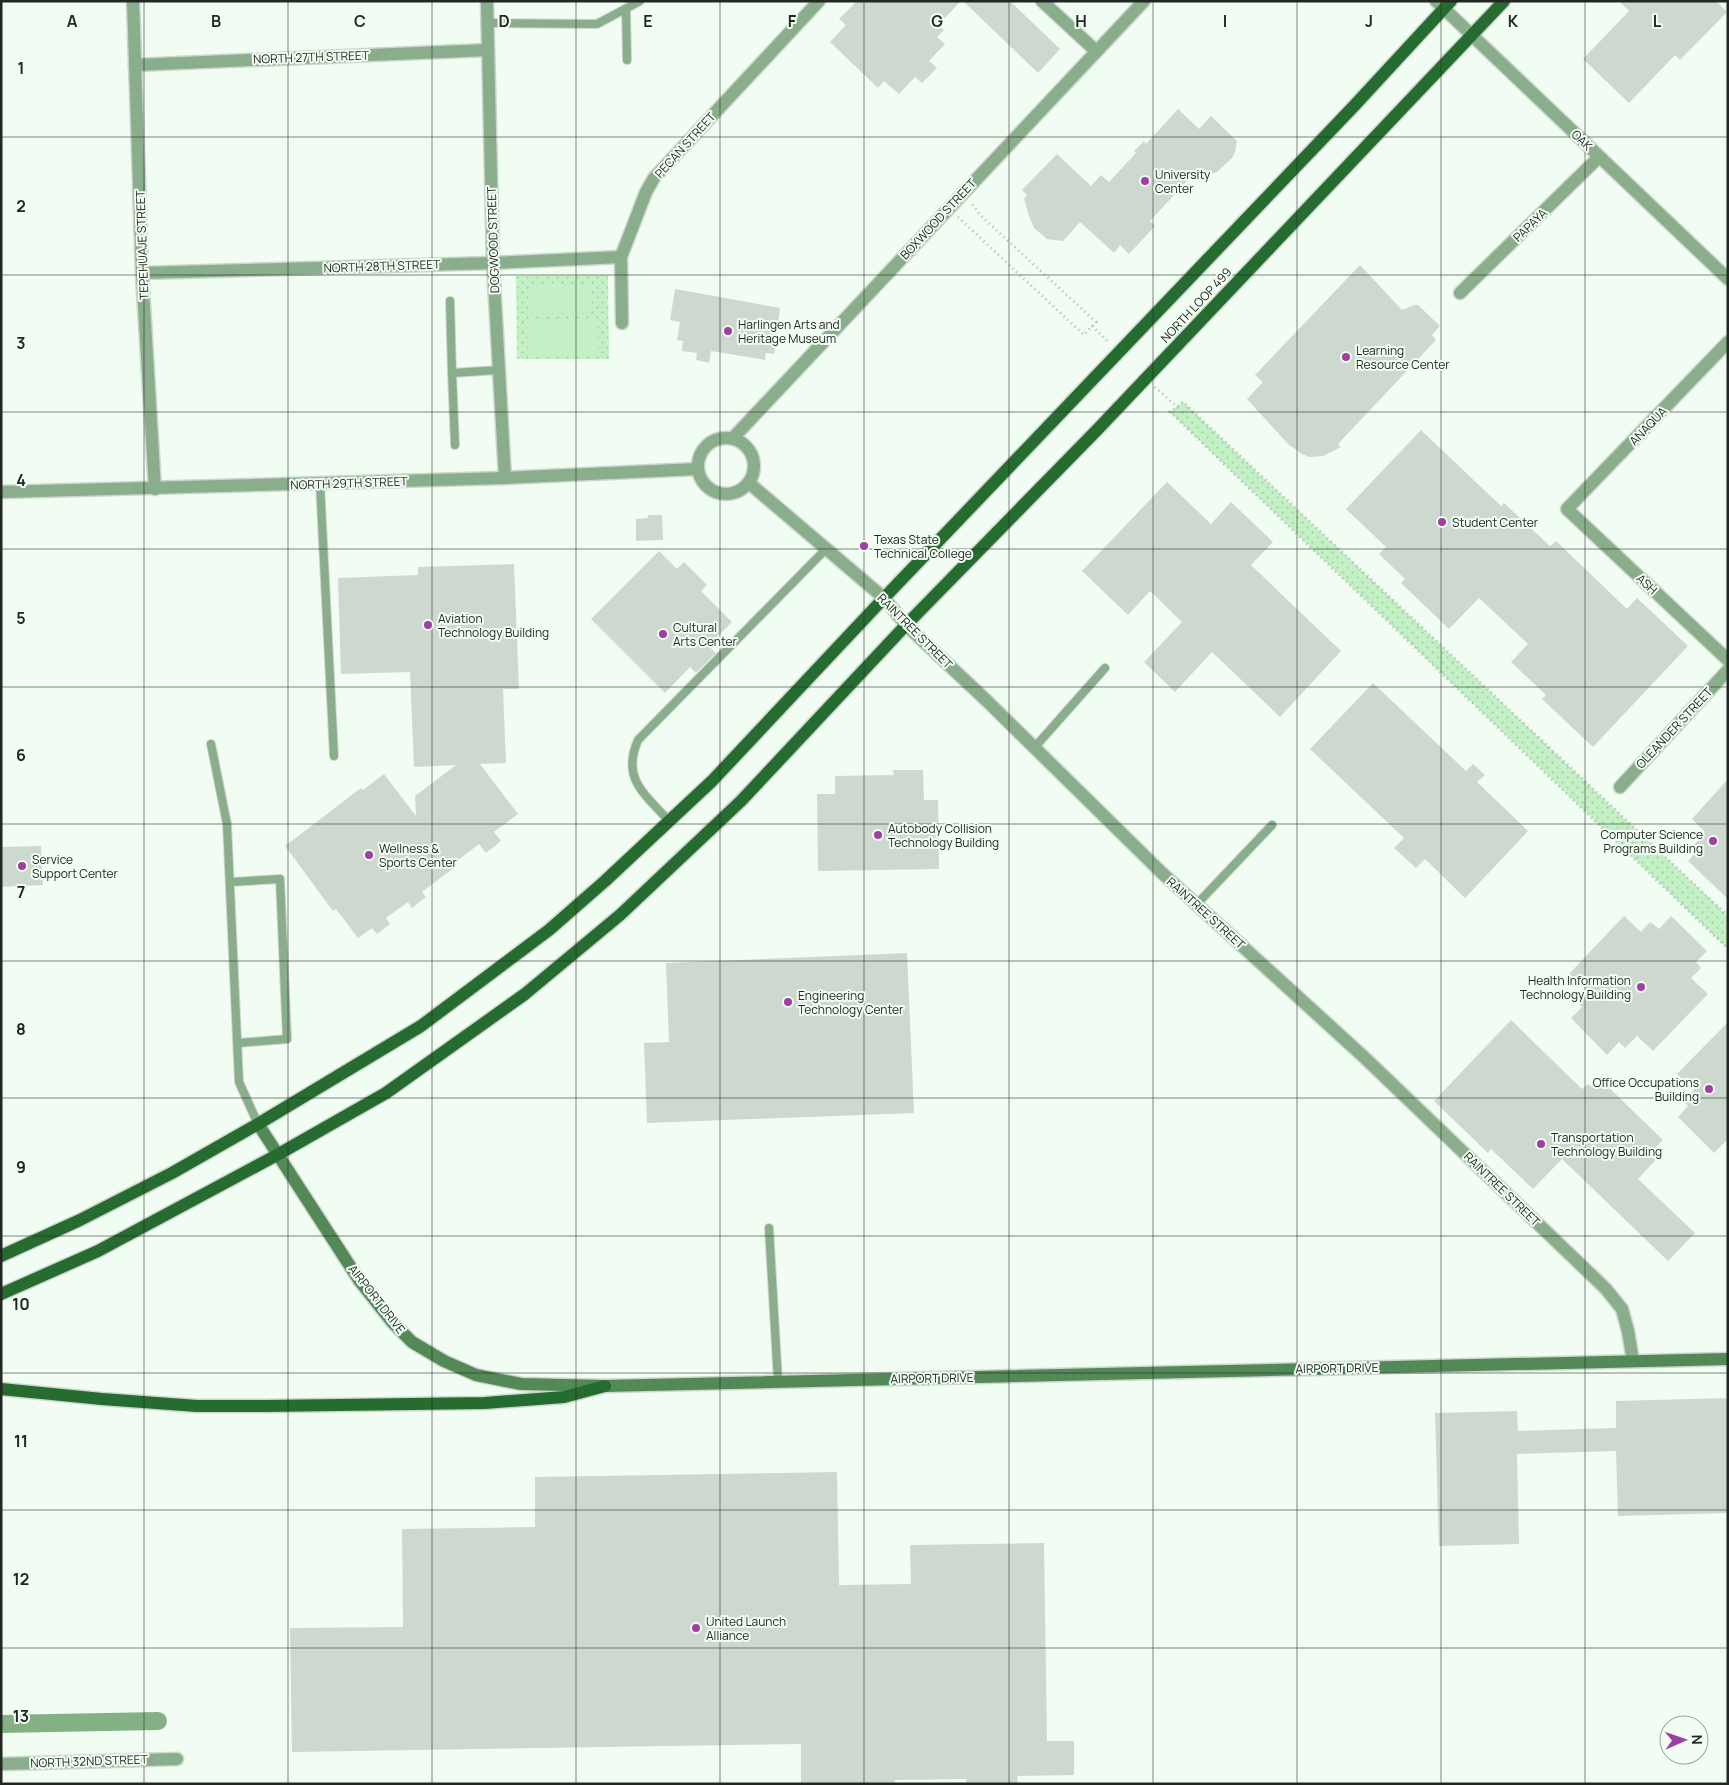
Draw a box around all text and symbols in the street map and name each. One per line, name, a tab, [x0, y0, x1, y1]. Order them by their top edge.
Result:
text: A	[67, 10, 78, 32]
text: B	[211, 10, 221, 32]
text: C	[354, 10, 366, 32]
text: D	[498, 10, 510, 32]
text: E	[643, 10, 653, 32]
text: F	[788, 10, 797, 32]
text: G	[931, 10, 943, 32]
text: H	[1075, 10, 1087, 32]
text: I	[1223, 10, 1227, 32]
text: J	[1365, 10, 1373, 32]
text: K	[1508, 10, 1519, 32]
text: L	[1653, 10, 1662, 32]
street label: NORTH 27TH STREET	[253, 46, 370, 68]
text: 1	[17, 57, 25, 79]
street label: PECAN STREET	[651, 108, 720, 182]
street label: OAK	[1568, 126, 1597, 155]
place label: University Center	[1155, 166, 1211, 197]
street label: BOXWOOD STREET	[896, 174, 980, 263]
marker: University Center	[1139, 175, 1151, 187]
street label: DOGWOOD STREET	[483, 186, 503, 294]
street label: TEPEHUAJE STREET	[132, 189, 152, 300]
text: 2	[16, 195, 26, 217]
street label: PAPAYA	[1509, 204, 1551, 245]
street label: NORTH 28TH STREET	[323, 255, 441, 277]
street label: NORTH LOOP 499	[1157, 264, 1235, 346]
place label: Harlingen Arts and Heritage Museum	[738, 316, 840, 347]
marker: Harlingen Arts and Heritage Museum	[722, 325, 734, 337]
text: 3	[16, 332, 26, 354]
place label: Learning Resource Center	[1356, 342, 1450, 373]
marker: Learning Resource Center	[1340, 351, 1352, 363]
street label: ANAQUA	[1625, 403, 1671, 449]
text: 4	[16, 469, 26, 491]
street label: NORTH 29TH STREET	[290, 472, 409, 494]
place label: Student Center	[1452, 514, 1539, 531]
marker: Student Center	[1436, 516, 1448, 528]
place label: Texas State Technical College	[874, 531, 972, 562]
marker: Texas State Technical College	[858, 540, 870, 552]
street label: ASH	[1633, 570, 1661, 598]
street label: RAINTREE STREET	[874, 590, 957, 673]
text: 5	[16, 607, 26, 629]
place label: Aviation Technology Building	[438, 610, 549, 641]
marker: Aviation Technology Building	[422, 619, 434, 631]
place label: Cultural Arts Center	[673, 619, 738, 650]
marker: Cultural Arts Center	[657, 628, 669, 640]
street label: OLEANDER STREET	[1632, 683, 1717, 772]
text: 6	[16, 744, 26, 766]
place label: Autobody Collision Technology Building	[888, 820, 999, 851]
place label: Computer Science Programs Building	[1601, 826, 1703, 857]
marker: Autobody Collision Technology Building	[872, 829, 884, 841]
marker: Computer Science Programs Building	[1707, 835, 1719, 847]
place label: Wellness & Sports Center	[379, 840, 458, 871]
marker: Wellness & Sports Center	[363, 849, 375, 861]
place label: Service Support Center	[32, 851, 118, 882]
marker: Service Support Center	[16, 860, 28, 872]
street label: RAINTREE STREET	[1163, 873, 1249, 953]
text: 7	[17, 881, 25, 903]
place label: Health Information Technology Building	[1520, 972, 1631, 1003]
marker: Health Information Technology Building	[1635, 981, 1647, 993]
place label: Engineering Technology Center	[798, 987, 904, 1018]
marker: Engineering Technology Center	[782, 996, 794, 1008]
text: 8	[16, 1018, 26, 1040]
place label: Office Occupations Building	[1593, 1074, 1699, 1105]
marker: Office Occupations Building	[1703, 1083, 1715, 1095]
place label: Transportation Technology Building	[1551, 1129, 1662, 1160]
marker: Transportation Technology Building	[1535, 1138, 1547, 1150]
street label: RAINTREE STREET	[1460, 1148, 1544, 1230]
text: 9	[16, 1156, 26, 1178]
street label: AIRPORT DRIVE	[345, 1261, 409, 1337]
text: 10	[12, 1293, 30, 1315]
street label: AIRPORT DRIVE	[1295, 1359, 1379, 1377]
street label: AIRPORT DRIVE	[890, 1369, 974, 1387]
text: 11	[14, 1430, 28, 1452]
text: 12	[13, 1568, 29, 1590]
place label: United Launch Alliance	[706, 1613, 786, 1644]
marker: United Launch Alliance	[690, 1622, 702, 1634]
text: 13	[13, 1705, 29, 1727]
north arrow	[1659, 1715, 1709, 1765]
text: N	[1688, 1734, 1707, 1745]
street label: NORTH 32ND STREET	[30, 1750, 149, 1772]

